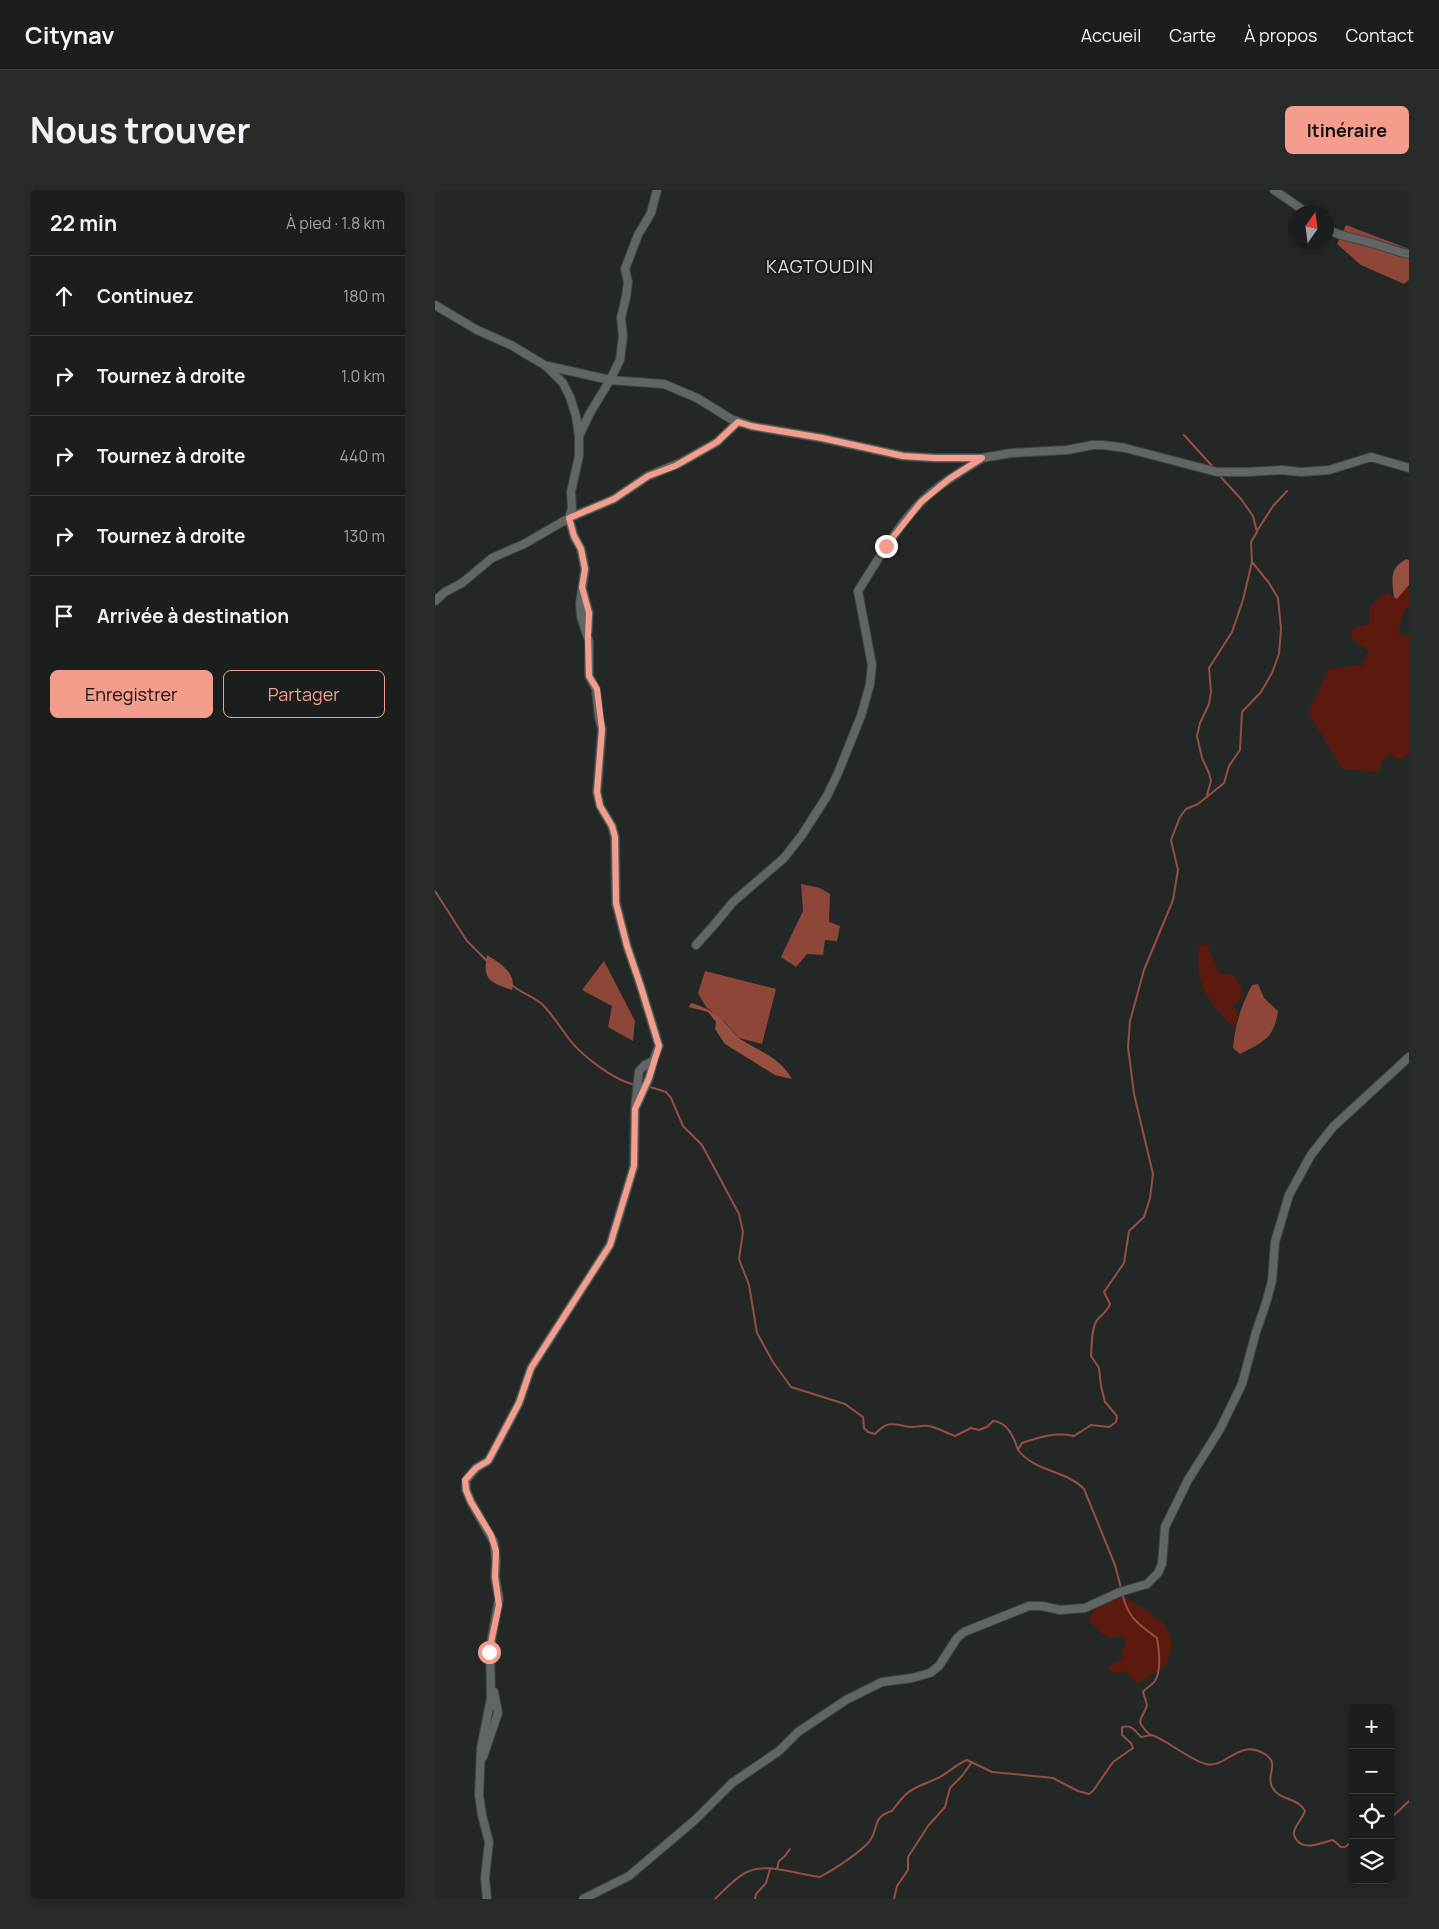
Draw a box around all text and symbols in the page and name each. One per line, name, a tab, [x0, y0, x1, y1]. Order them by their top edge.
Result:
text: Citynav	[25, 18, 115, 51]
text: Accueil	[1081, 23, 1141, 47]
text: Carte	[1169, 23, 1216, 47]
text: À propos	[1244, 23, 1317, 47]
text: Contact	[1345, 23, 1414, 47]
text: Nous trouver	[30, 106, 251, 154]
button: Itinéraire	[1285, 106, 1409, 154]
north arrow	[1289, 205, 1334, 250]
text: 22 min	[50, 209, 117, 237]
text: À pied · 1.8 km	[286, 212, 385, 234]
district label: KAGTOUDIN	[766, 254, 874, 278]
icon: ahead	[50, 282, 78, 310]
text: Continuez	[97, 283, 194, 309]
text: 180 m	[343, 285, 385, 307]
icon: right	[50, 362, 78, 390]
text: Tournez à droite	[97, 363, 245, 389]
text: 1.0 km	[341, 365, 385, 387]
icon: right	[50, 442, 78, 470]
text: Tournez à droite	[97, 443, 245, 469]
text: 440 m	[339, 445, 385, 467]
icon: right	[50, 522, 78, 550]
text: Tournez à droite	[97, 523, 245, 549]
text: 130 m	[343, 525, 385, 547]
route end	[875, 535, 898, 558]
icon: arrive	[50, 602, 78, 630]
text: Arrivée à destination	[97, 603, 289, 629]
button: Enregistrer	[50, 670, 213, 718]
button: Partager	[223, 670, 385, 718]
route start	[478, 1641, 501, 1664]
map controls	[1349, 1704, 1394, 1884]
button: +	[1349, 1704, 1394, 1749]
button: −	[1349, 1749, 1394, 1794]
button: locate	[1349, 1794, 1394, 1839]
button: layers	[1349, 1839, 1394, 1884]

